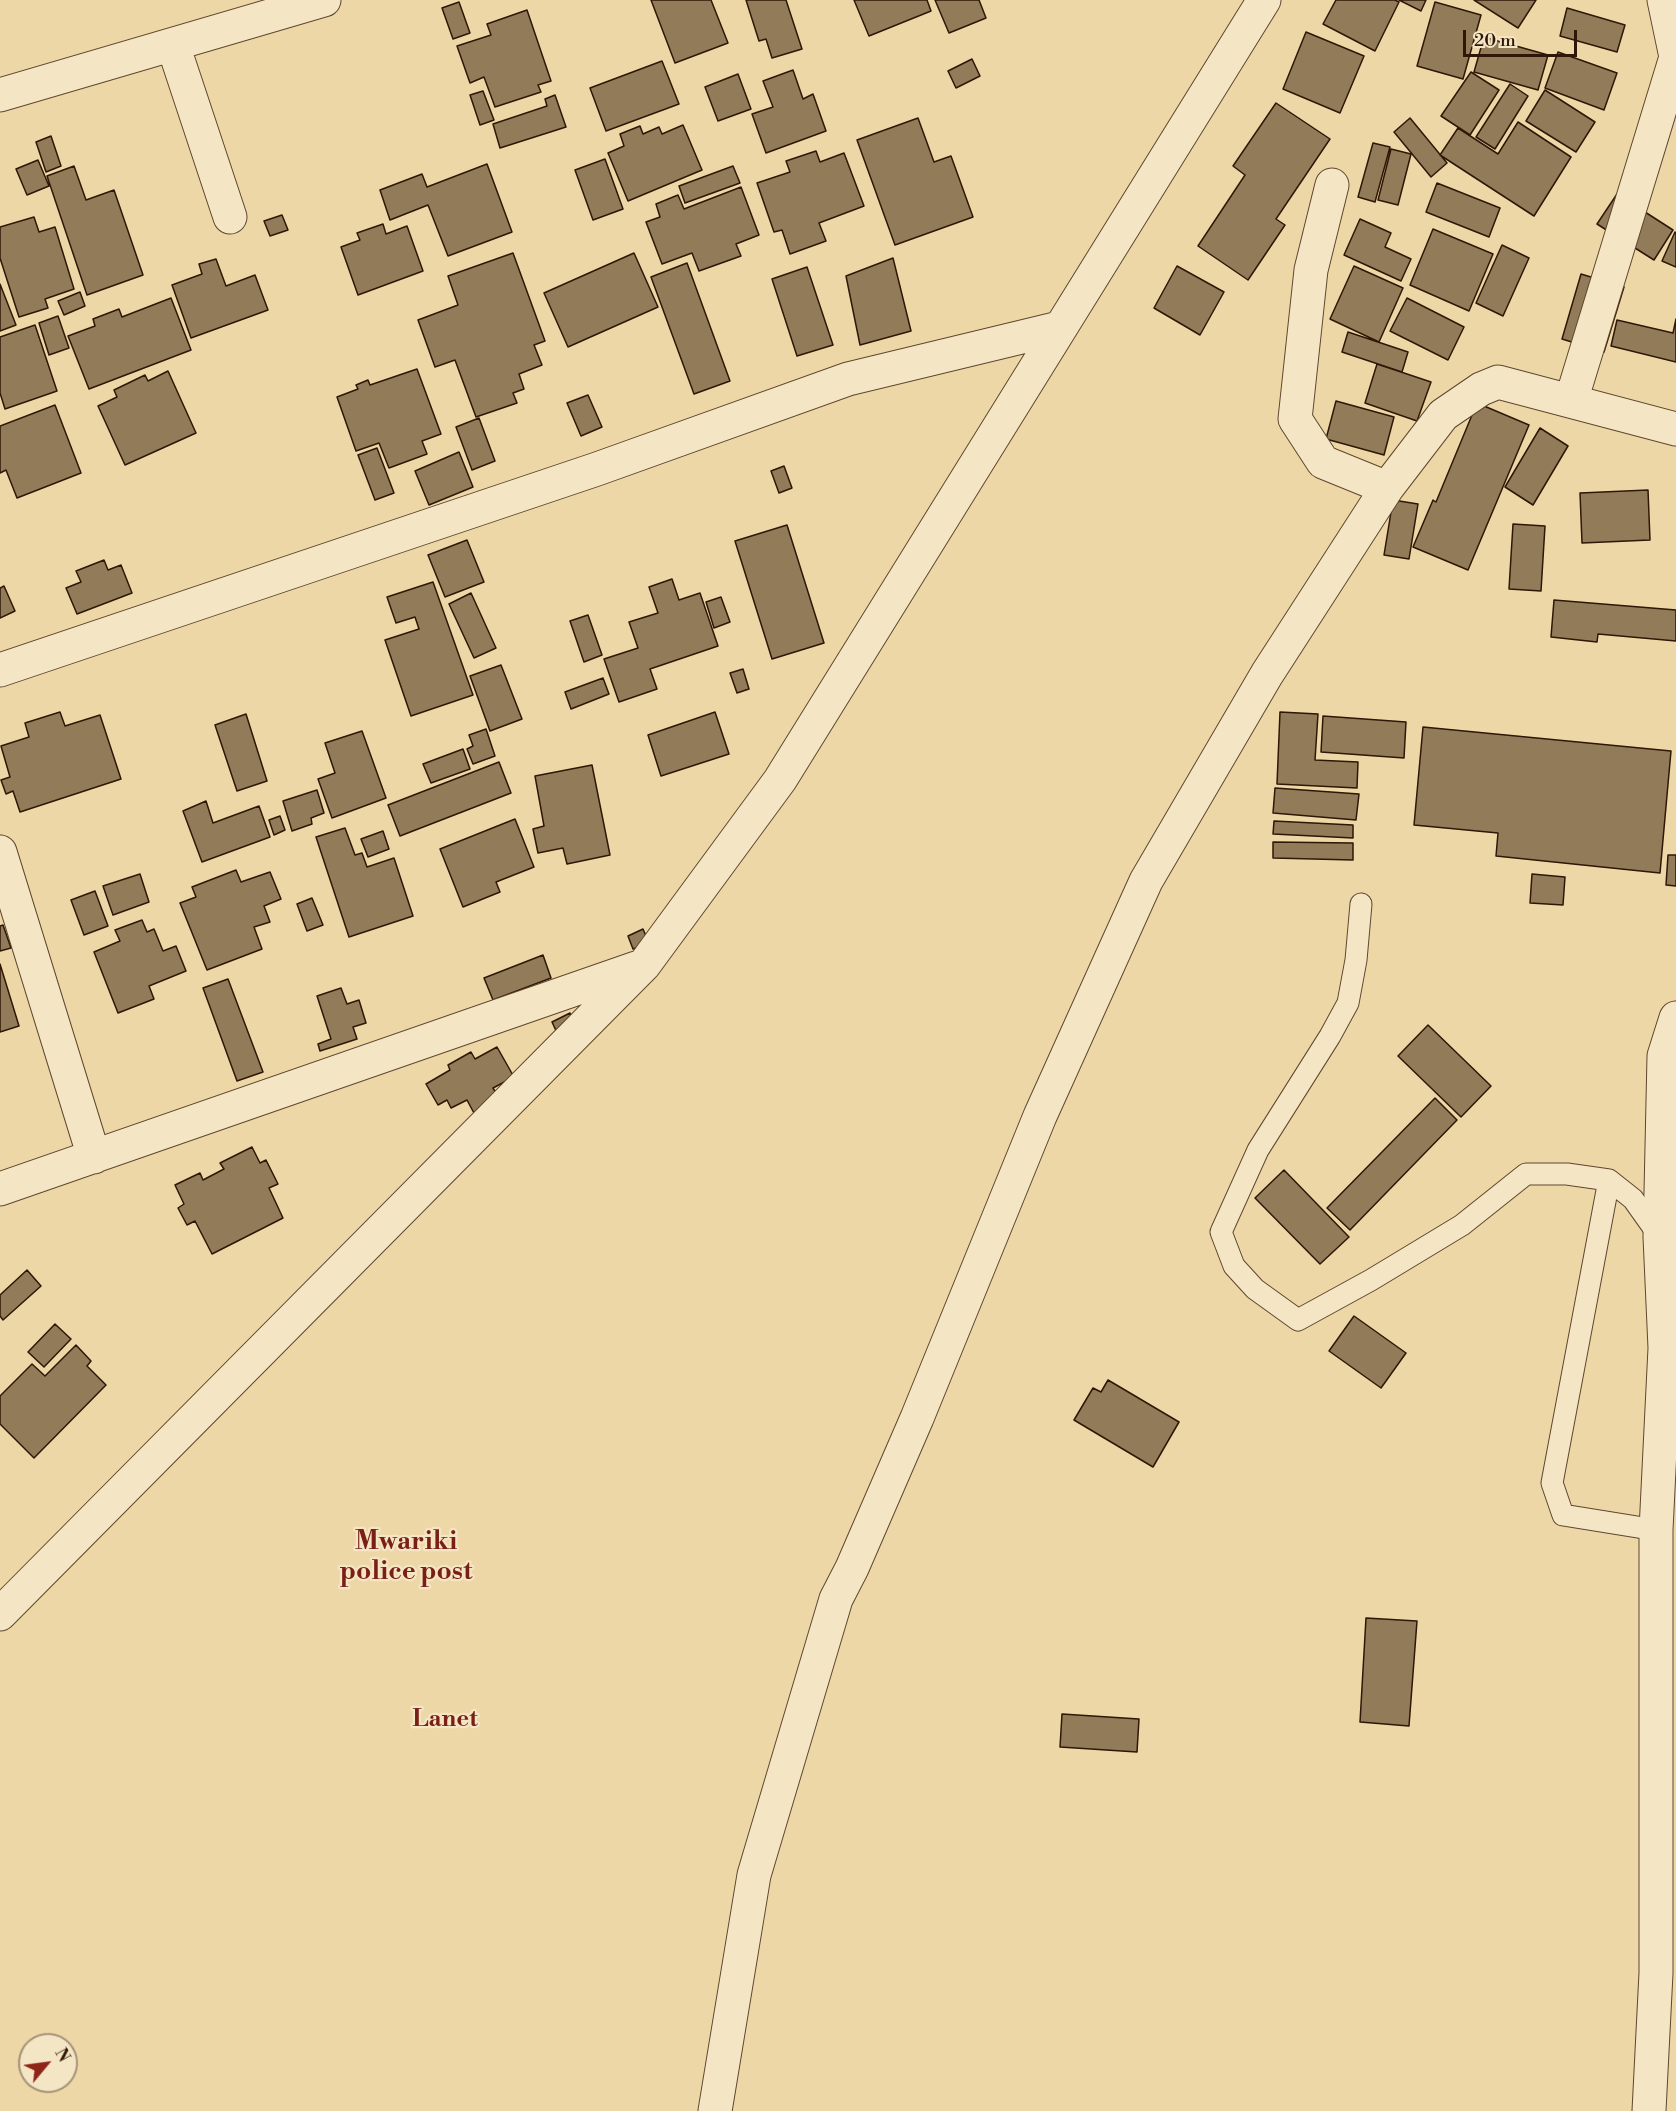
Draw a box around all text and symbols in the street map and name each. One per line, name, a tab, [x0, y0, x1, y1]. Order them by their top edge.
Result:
scale bar	[1466, 18, 1580, 56]
text: 20 m	[1474, 29, 1516, 52]
district label: Mwariki police post	[340, 1527, 472, 1588]
district label: Lanet	[412, 1706, 478, 1734]
north arrow	[18, 2033, 78, 2093]
text: N	[50, 2045, 74, 2066]

